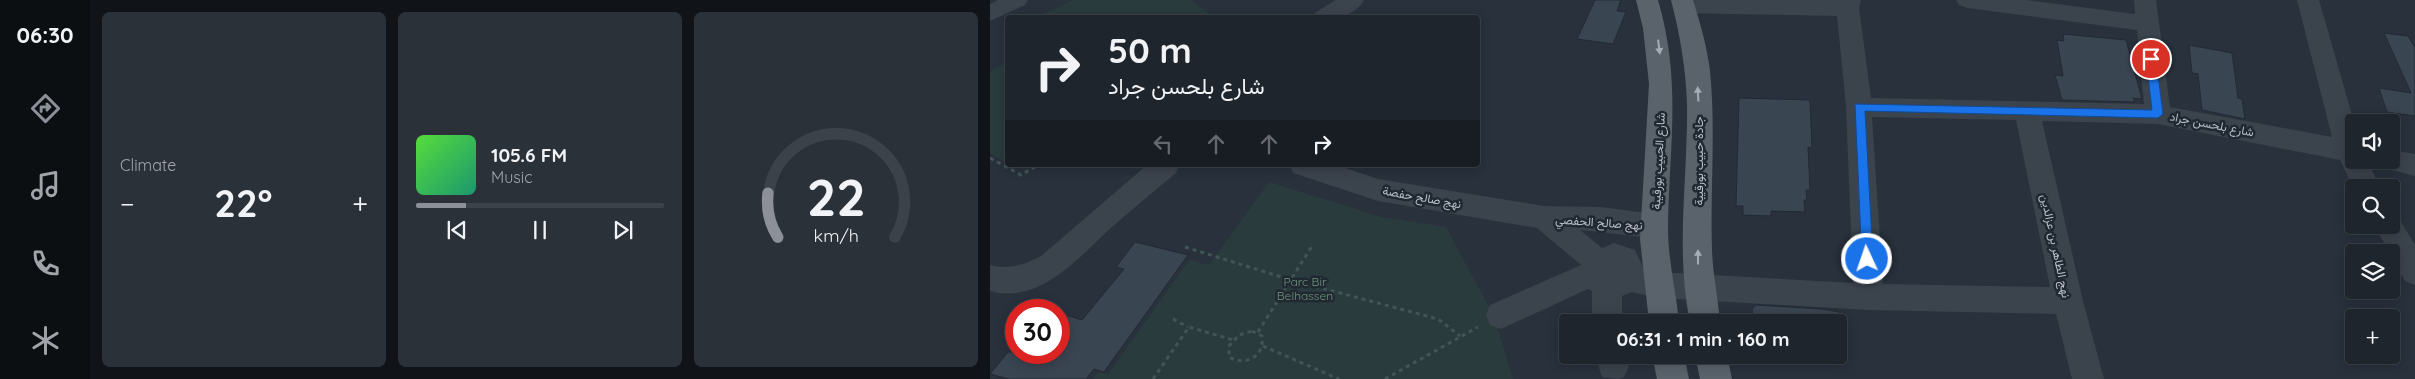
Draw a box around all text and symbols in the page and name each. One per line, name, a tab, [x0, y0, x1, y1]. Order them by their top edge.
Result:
text: 06:30	[16, 21, 74, 49]
text: 50 m	[1108, 28, 1192, 72]
icon: right	[1025, 35, 1090, 100]
pin	[2130, 38, 2172, 80]
one-way arrow	[1655, 39, 1663, 55]
icon: arrive	[2137, 45, 2165, 73]
text: شارع بلحسن جراد	[1108, 72, 1265, 100]
one-way arrow	[1693, 86, 1701, 102]
icon: directions	[28, 91, 63, 126]
street label: شارع بلحسن جراد	[2168, 108, 2255, 141]
street label: شارع الحبيب بورقيبة	[1648, 112, 1670, 210]
map controls	[2345, 114, 2400, 364]
button: sound	[2345, 114, 2400, 169]
street label: جادة حبيب بورقيبة	[1691, 116, 1707, 206]
icon: left	[1149, 130, 1177, 158]
icon: ahead	[1202, 130, 1230, 158]
icon: ahead	[1255, 130, 1283, 158]
icon: right	[1308, 130, 1336, 158]
text: 105.6 FM	[491, 143, 567, 167]
text: Climate	[120, 155, 176, 175]
text: 22	[806, 164, 866, 229]
text: Music	[491, 167, 533, 187]
icon: music	[28, 168, 63, 203]
text: 22°	[214, 179, 272, 227]
button: search	[2345, 179, 2400, 234]
street label: نهج صالح حفصة	[1381, 183, 1463, 213]
text: −	[120, 186, 135, 221]
text: +	[352, 186, 368, 221]
street label: نهج الطاهر بن عزالدين	[2036, 193, 2074, 300]
street label: نهج صالح الحفصي	[1555, 211, 1643, 236]
icon: previous	[443, 216, 471, 244]
icon: pause	[526, 216, 554, 244]
icon: next	[609, 216, 637, 244]
text: km/h	[813, 224, 859, 246]
position arrow	[1840, 232, 1892, 284]
button: layers	[2345, 244, 2400, 299]
icon: phone	[28, 246, 63, 281]
one-way arrow	[1694, 249, 1702, 265]
park label: Parc Bir Belhassen	[1277, 274, 1333, 303]
speed limit sign: 30	[1005, 299, 1070, 364]
button: +	[2345, 309, 2400, 364]
icon: climate	[28, 323, 63, 358]
text: 06:31 · 1 min · 160 m	[1616, 327, 1790, 351]

